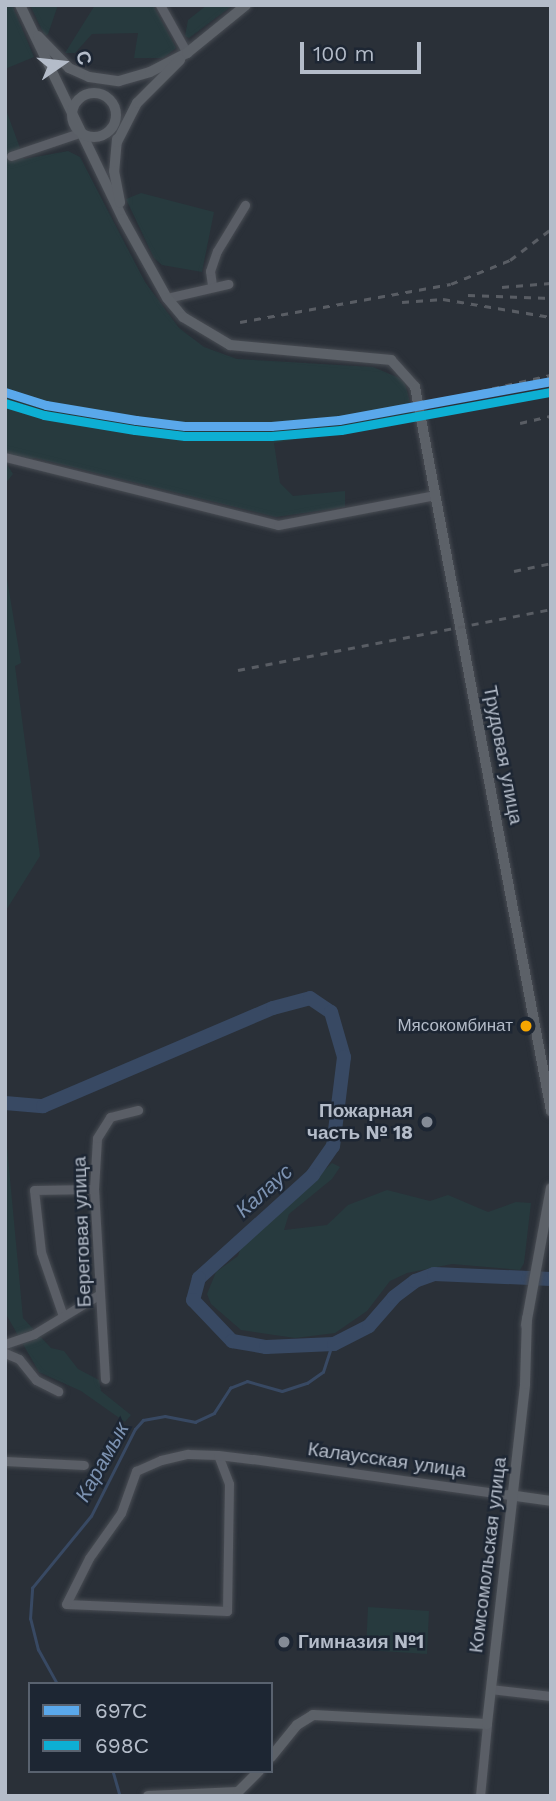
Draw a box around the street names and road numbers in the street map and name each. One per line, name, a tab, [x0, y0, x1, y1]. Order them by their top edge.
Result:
street label: Трудовая улица	[478, 684, 528, 826]
street label: Береговая улица	[68, 1156, 96, 1308]
street label: Калаусская улица	[306, 1438, 468, 1482]
street label: Комсомольская улица	[465, 1456, 511, 1654]

